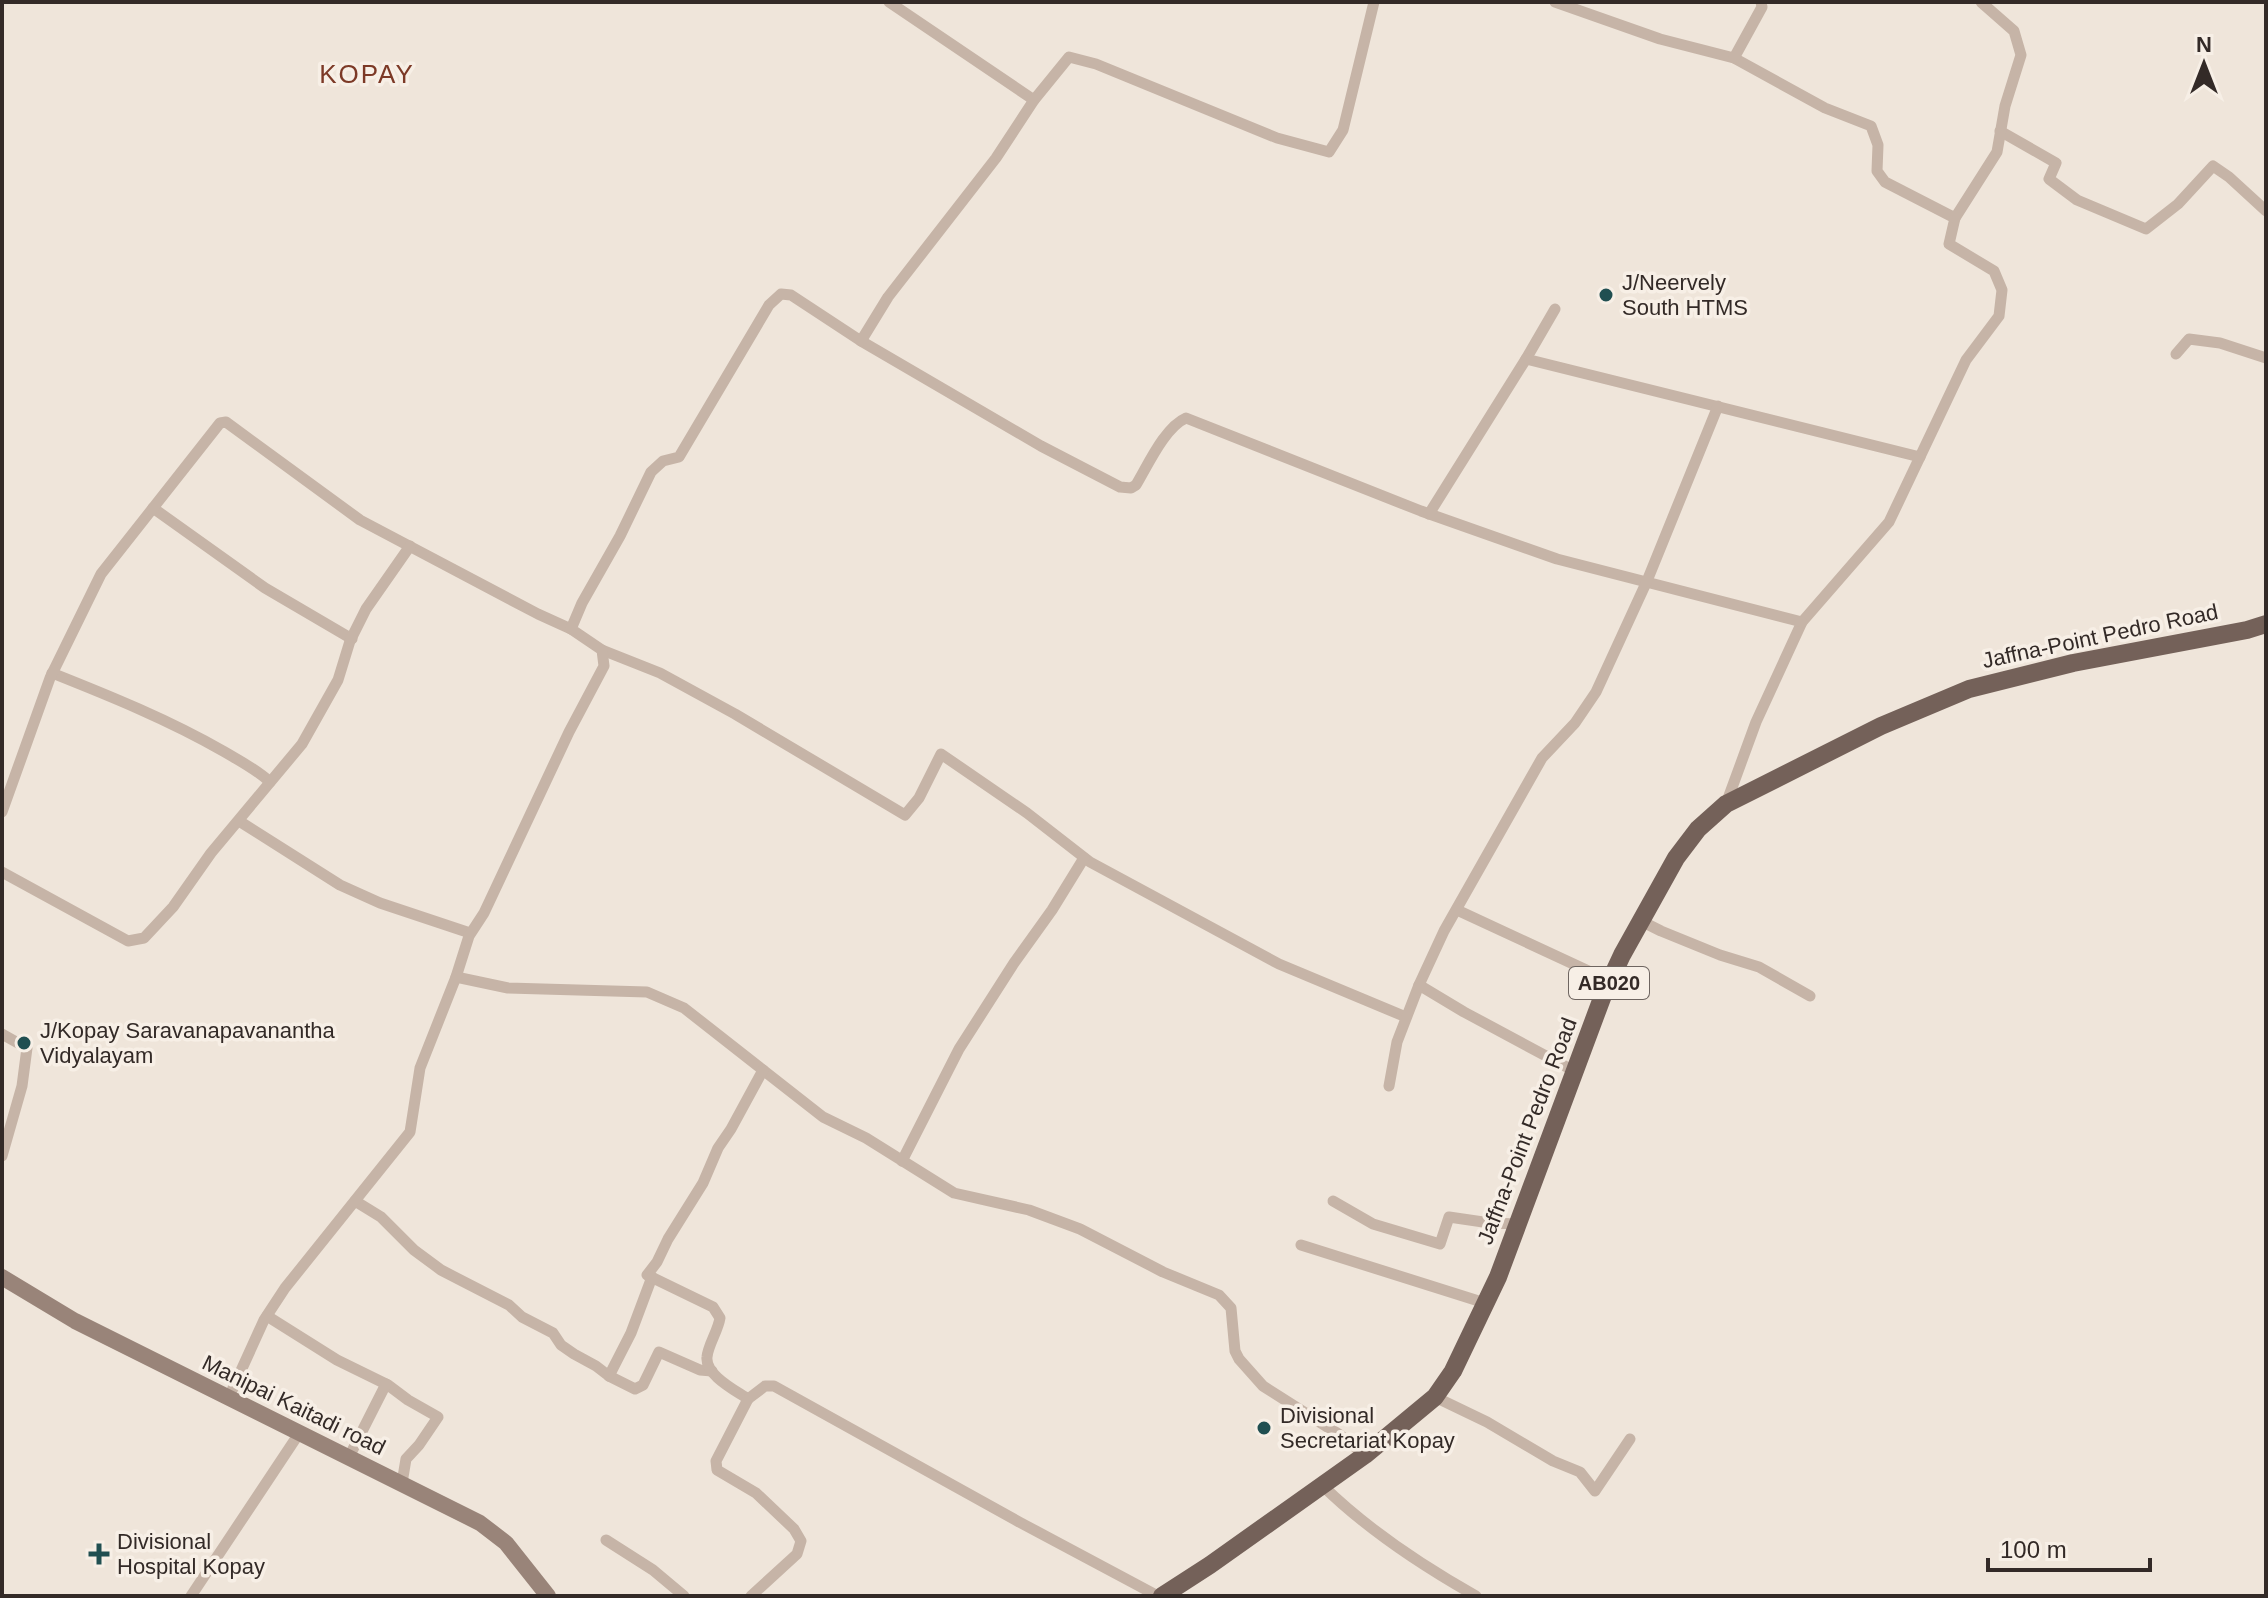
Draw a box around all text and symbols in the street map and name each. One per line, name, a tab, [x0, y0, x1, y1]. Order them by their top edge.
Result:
north arrow	[2164, 24, 2244, 104]
text: N	[2196, 32, 2212, 57]
district label: KOPAY	[319, 59, 415, 89]
place label: J/Neervely South HTMS	[1622, 270, 1748, 320]
marker: J/Neervely South HTMS	[1597, 286, 1615, 304]
street label: Jaffna-Point Pedro Road	[1980, 599, 2220, 673]
road number: AB020	[1569, 967, 1649, 999]
street label: Jaffna-Point Pedro Road	[1472, 1014, 1582, 1248]
place label: J/Kopay Saravanapavanantha Vidyalayam	[40, 1018, 336, 1068]
marker: J/Kopay Saravanapavanantha Vidyalayam	[15, 1034, 33, 1052]
street label: Manipai Kaitadi road	[198, 1350, 390, 1460]
place label: Divisional Secretariat Kopay	[1280, 1403, 1455, 1453]
marker: Divisional Secretariat Kopay	[1255, 1419, 1273, 1437]
scale bar	[1988, 1522, 2150, 1572]
place label: Divisional Hospital Kopay	[117, 1529, 265, 1579]
text: 100 m	[2000, 1536, 2067, 1563]
marker: Divisional Hospital Kopay	[88, 1543, 110, 1565]

